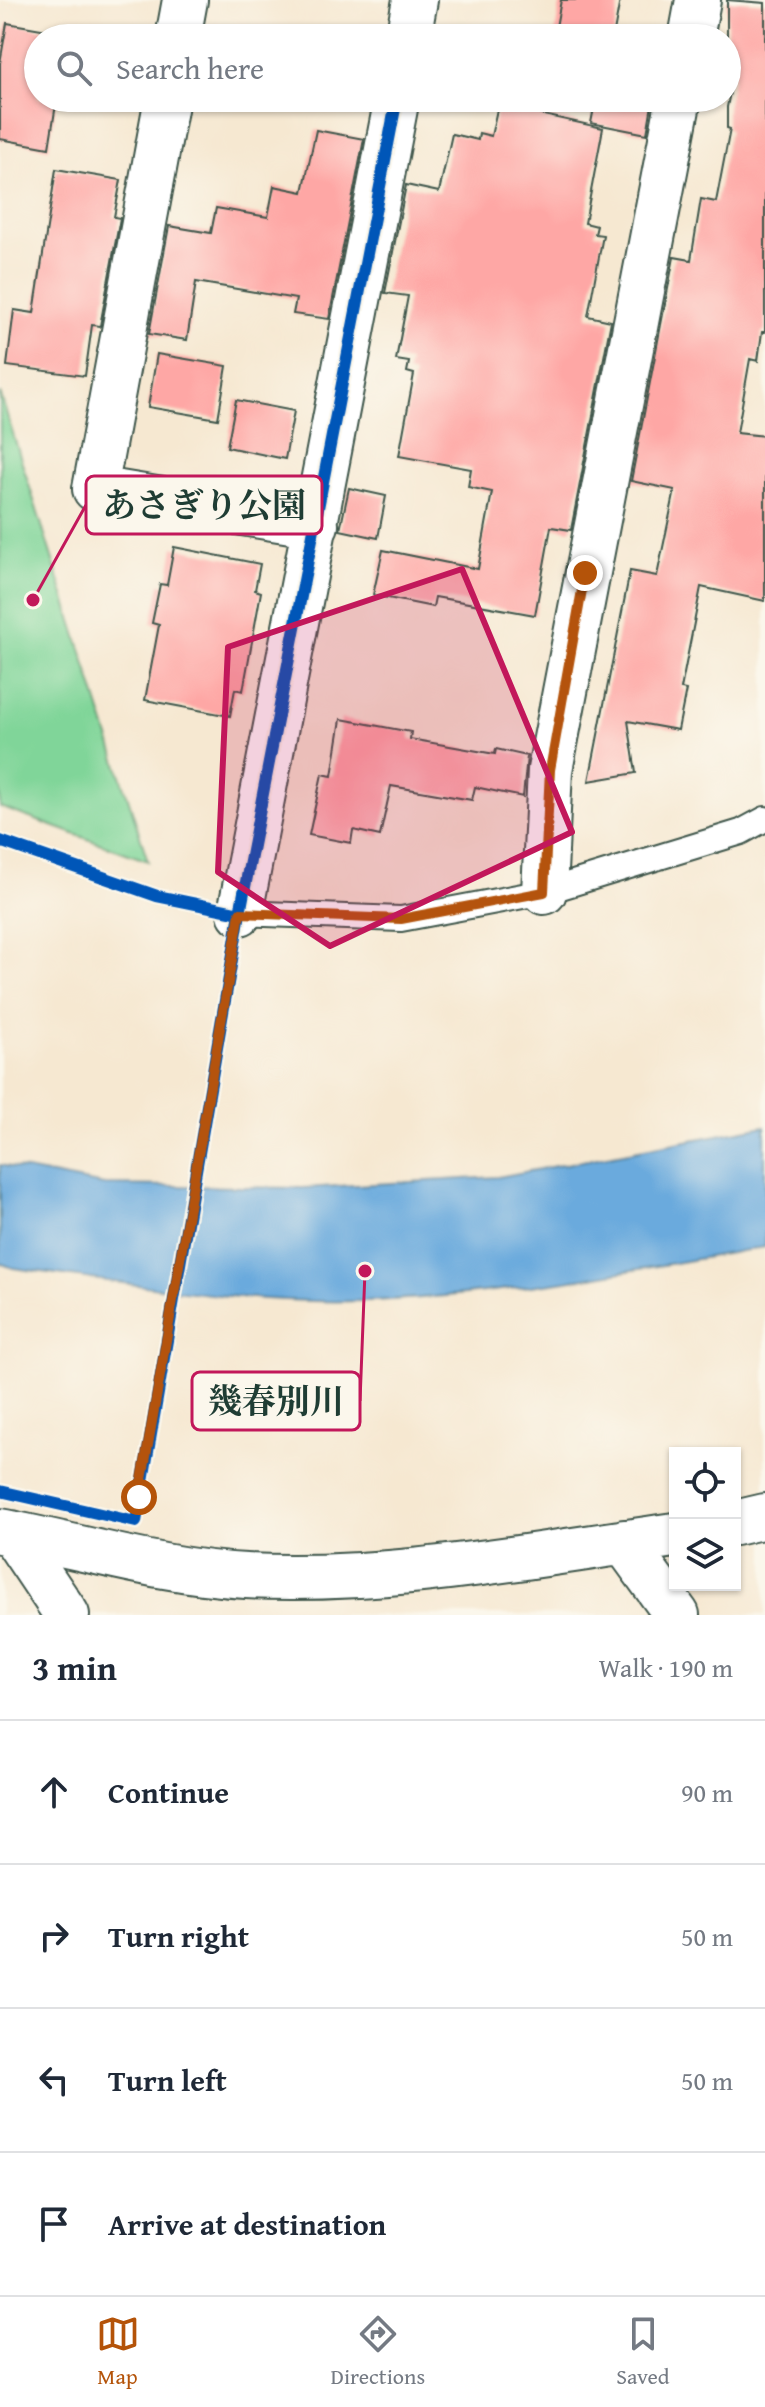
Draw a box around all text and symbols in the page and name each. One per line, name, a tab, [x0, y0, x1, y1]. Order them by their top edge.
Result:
search box	[24, 24, 741, 112]
icon: search	[52, 46, 96, 90]
text: Search here	[116, 46, 264, 90]
callout: あさぎり公園	[86, 476, 322, 534]
text: あさぎり公園	[102, 480, 306, 529]
route end	[567, 555, 603, 591]
callout: 幾春別川	[192, 1372, 360, 1430]
text: 幾春別川	[208, 1376, 344, 1425]
map controls	[669, 1447, 741, 1591]
button: locate	[669, 1447, 741, 1519]
route start	[121, 1479, 157, 1515]
button: layers	[669, 1519, 741, 1591]
text: 3 min	[32, 1643, 117, 1692]
text: Walk · 190 m	[599, 1648, 733, 1687]
icon: ahead	[32, 1770, 76, 1814]
text: Continue	[108, 1770, 229, 1814]
text: 90 m	[681, 1773, 733, 1812]
icon: right	[32, 1914, 76, 1958]
text: Turn right	[108, 1914, 249, 1958]
text: 50 m	[681, 1917, 733, 1956]
icon: left	[32, 2058, 76, 2102]
text: Turn left	[108, 2058, 227, 2102]
text: 50 m	[681, 2061, 733, 2100]
icon: arrive	[32, 2202, 76, 2246]
text: Arrive at destination	[108, 2202, 386, 2246]
tab: Map	[96, 2312, 140, 2392]
tab: Directions	[331, 2312, 425, 2392]
tab: Saved	[616, 2312, 669, 2392]

